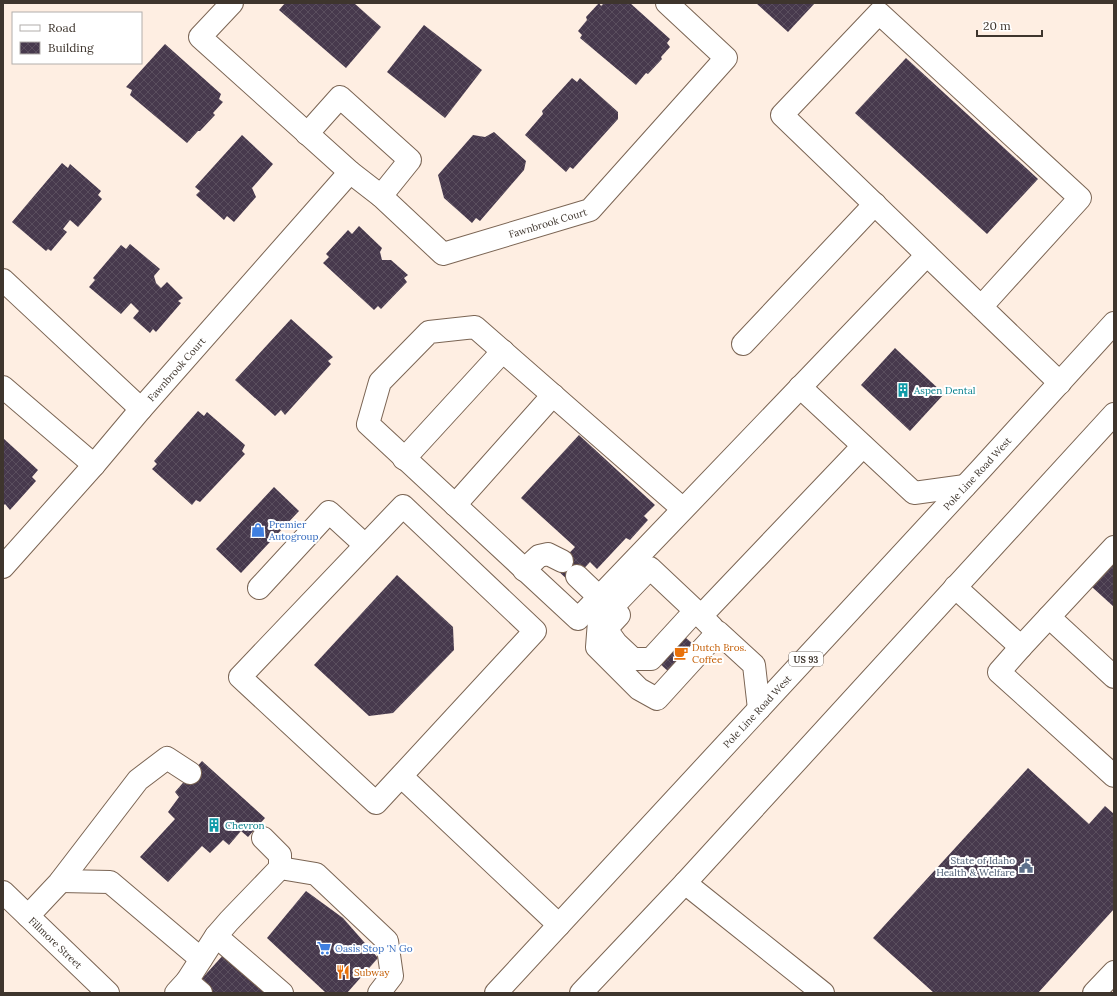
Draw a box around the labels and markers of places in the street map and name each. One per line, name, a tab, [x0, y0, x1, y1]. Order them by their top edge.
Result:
building icon: Aspen Dental	[895, 382, 911, 398]
place label: Aspen Dental	[913, 384, 976, 397]
place label: Premier Autogroup	[268, 518, 319, 543]
shop icon: Premier Autogroup	[250, 522, 266, 538]
place label: Dutch Bros. Coffee	[692, 641, 747, 666]
cafe icon: Dutch Bros. Coffee	[673, 645, 689, 661]
building icon: Chevron	[206, 817, 222, 833]
place label: Chevron	[225, 819, 265, 832]
place label: State of Idaho Health & Welfare	[936, 854, 1016, 879]
public building icon: State of Idaho Health & Welfare	[1018, 858, 1034, 874]
supermarket icon: Oasis Stop 'N Go	[316, 940, 332, 956]
place label: Oasis Stop 'N Go	[335, 942, 413, 955]
restaurant icon: Subway	[335, 964, 351, 980]
place label: Subway	[354, 966, 390, 979]

